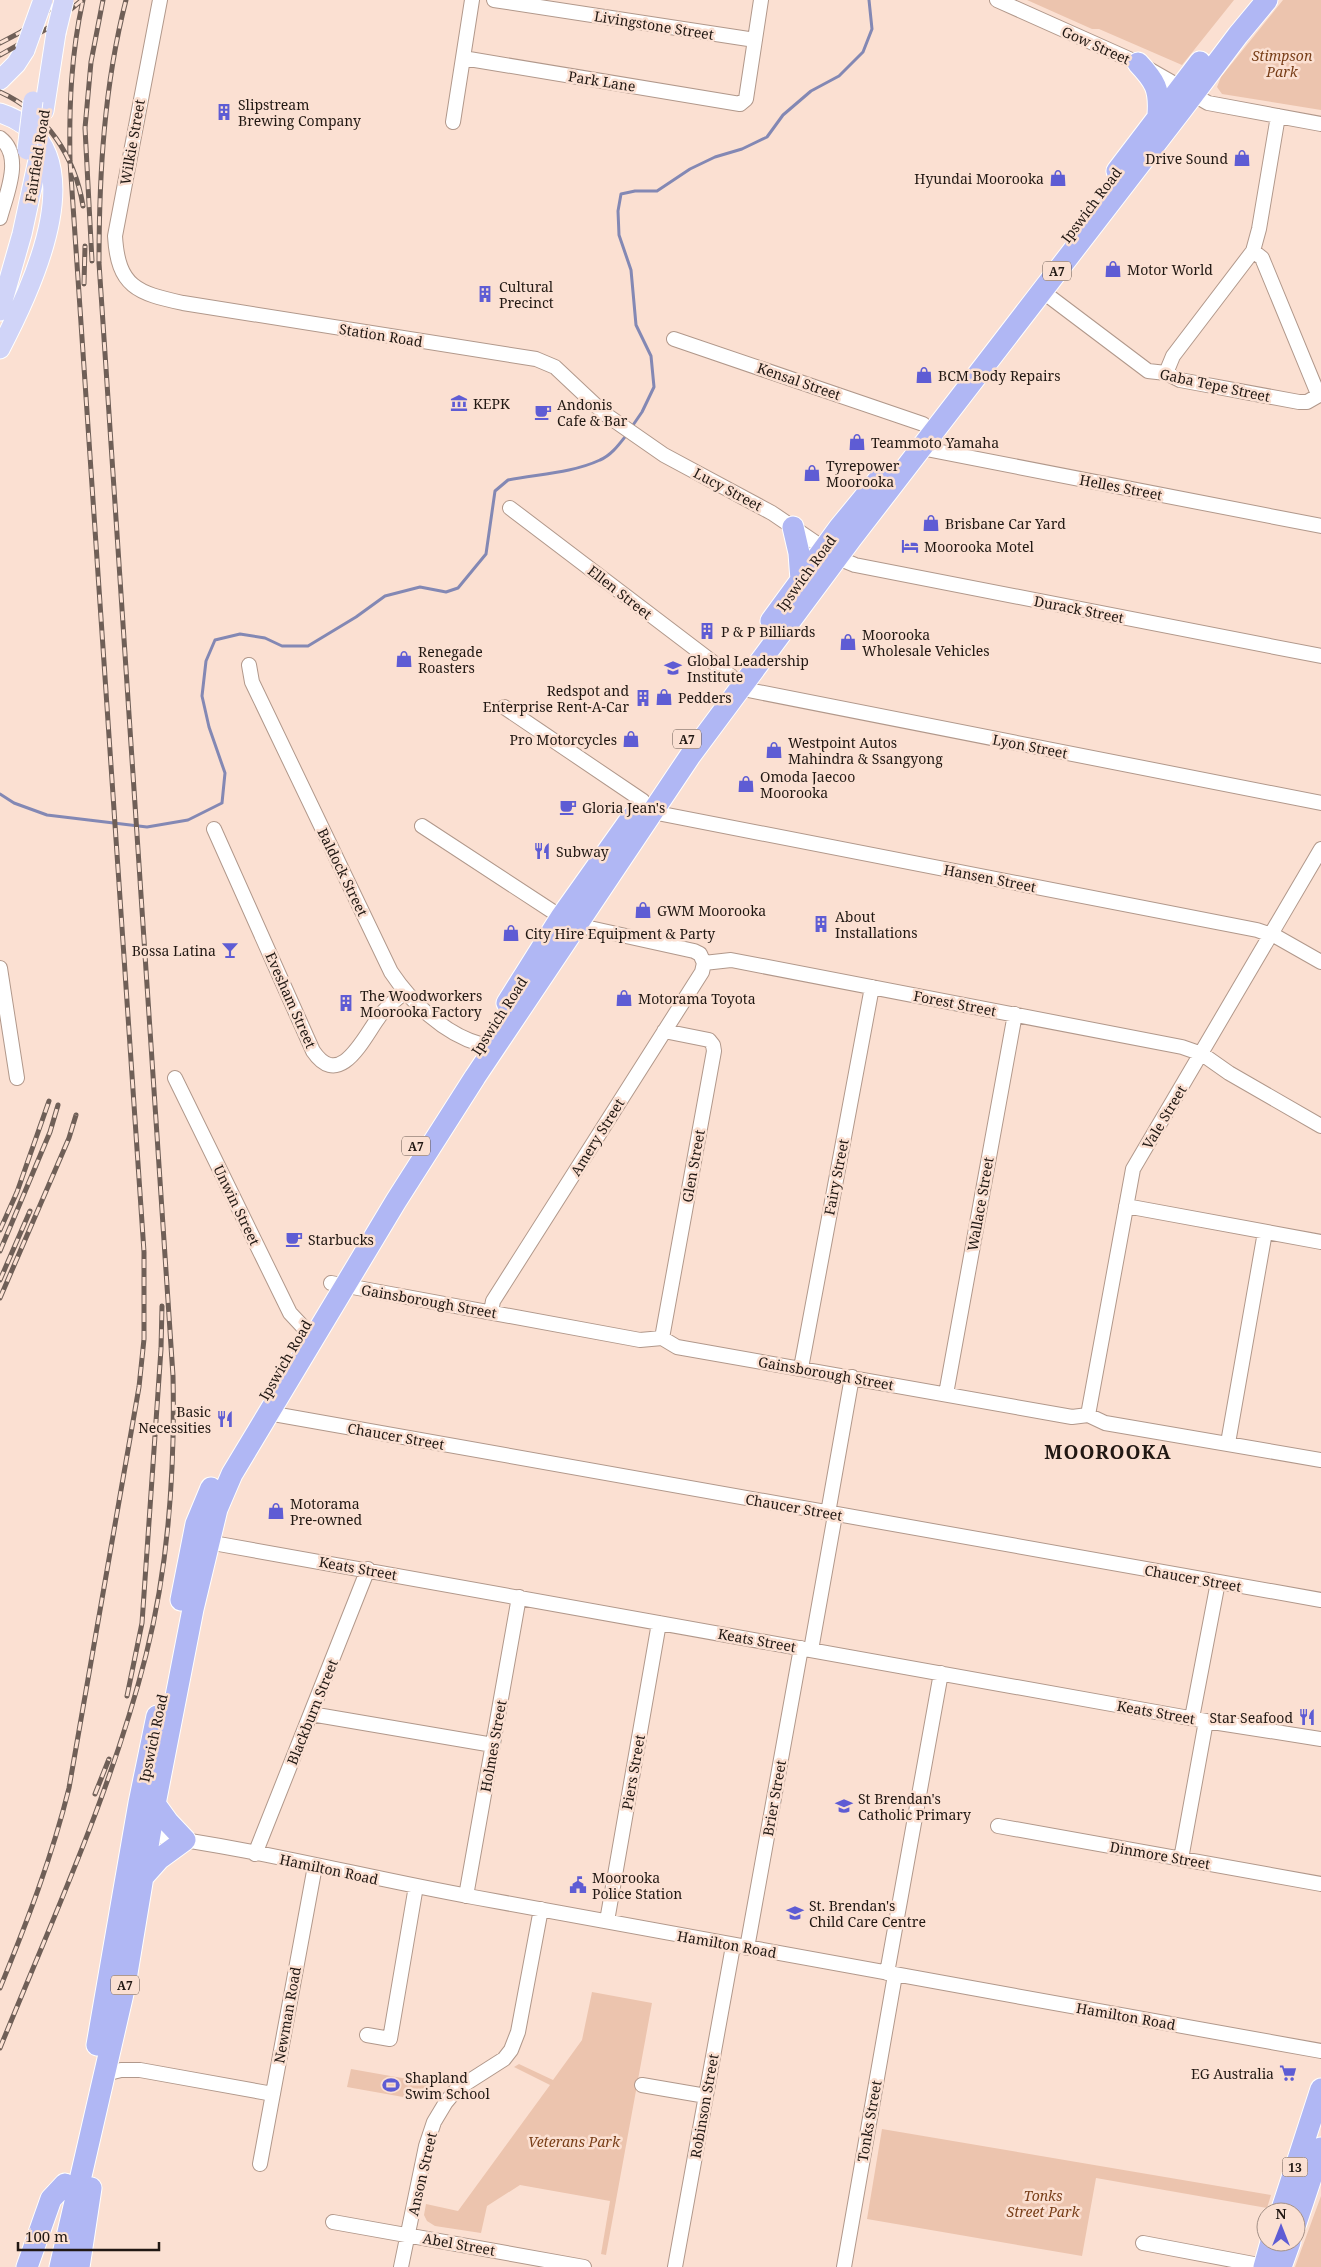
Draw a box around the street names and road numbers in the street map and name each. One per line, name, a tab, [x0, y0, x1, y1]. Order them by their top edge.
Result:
street label: Livingstone Street	[593, 6, 715, 44]
street label: Gow Street	[1059, 22, 1133, 69]
street label: Park Lane	[567, 66, 637, 96]
street label: Wilkie Street	[115, 98, 149, 186]
street label: Fairfield Road	[20, 108, 54, 204]
street label: Ipswich Road	[1056, 163, 1126, 247]
road number: A7	[1043, 262, 1071, 280]
street label: Station Road	[338, 319, 425, 351]
street label: Kensal Street	[755, 358, 843, 404]
street label: Gaba Tepe Street	[1158, 364, 1272, 406]
street label: Lucy Street	[690, 463, 766, 515]
street label: Helles Street	[1078, 470, 1164, 504]
street label: Ipswich Road	[772, 531, 840, 615]
street label: Ellen Street	[584, 561, 656, 623]
street label: Durack Street	[1033, 591, 1126, 627]
street label: Lyon Street	[991, 729, 1069, 763]
road number: A7	[673, 730, 701, 749]
street label: Baldock Street	[313, 825, 373, 919]
street label: Hansen Street	[942, 860, 1038, 896]
street label: Evesham Street	[261, 949, 321, 1051]
street label: Ipswich Road	[467, 973, 532, 1059]
street label: Forest Street	[912, 986, 998, 1020]
street label: Vale Street	[1138, 1082, 1190, 1152]
street label: Amery Street	[566, 1095, 628, 1179]
street label: Glen Street	[677, 1128, 709, 1204]
road number: A7	[402, 1136, 430, 1156]
street label: Fairy Street	[819, 1137, 853, 1217]
street label: Wallace Street	[962, 1155, 998, 1253]
street label: Unwin Street	[209, 1162, 265, 1248]
street label: Gainsborough Street	[360, 1280, 498, 1322]
street label: Ipswich Road	[254, 1316, 316, 1404]
street label: Gainsborough Street	[757, 1352, 895, 1394]
street label: Chaucer Street	[346, 1418, 446, 1454]
street label: Chaucer Street	[744, 1489, 844, 1525]
street label: Keats Street	[318, 1552, 399, 1584]
street label: Chaucer Street	[1143, 1560, 1243, 1596]
street label: Keats Street	[717, 1624, 798, 1656]
street label: Blackburn Street	[282, 1656, 342, 1768]
street label: Ipswich Road	[134, 1692, 172, 1784]
street label: Keats Street	[1116, 1696, 1197, 1728]
street label: Holmes Street	[476, 1698, 510, 1794]
street label: Piers Street	[617, 1733, 649, 1811]
street label: Brier Street	[758, 1758, 790, 1838]
street label: Dinmore Street	[1108, 1837, 1212, 1873]
street label: Hamilton Road	[278, 1849, 380, 1889]
street label: Hamilton Road	[676, 1926, 779, 1962]
street label: Newman Road	[269, 1965, 305, 2065]
road number: A7	[111, 1976, 139, 1994]
street label: Hamilton Road	[1075, 1998, 1178, 2034]
street label: Robinson Street	[685, 2052, 723, 2160]
street label: Tonks Street	[853, 2079, 886, 2163]
street label: Anson Street	[403, 2130, 441, 2218]
road number: 13	[1282, 2158, 1308, 2176]
street label: Abel Street	[421, 2228, 497, 2260]

